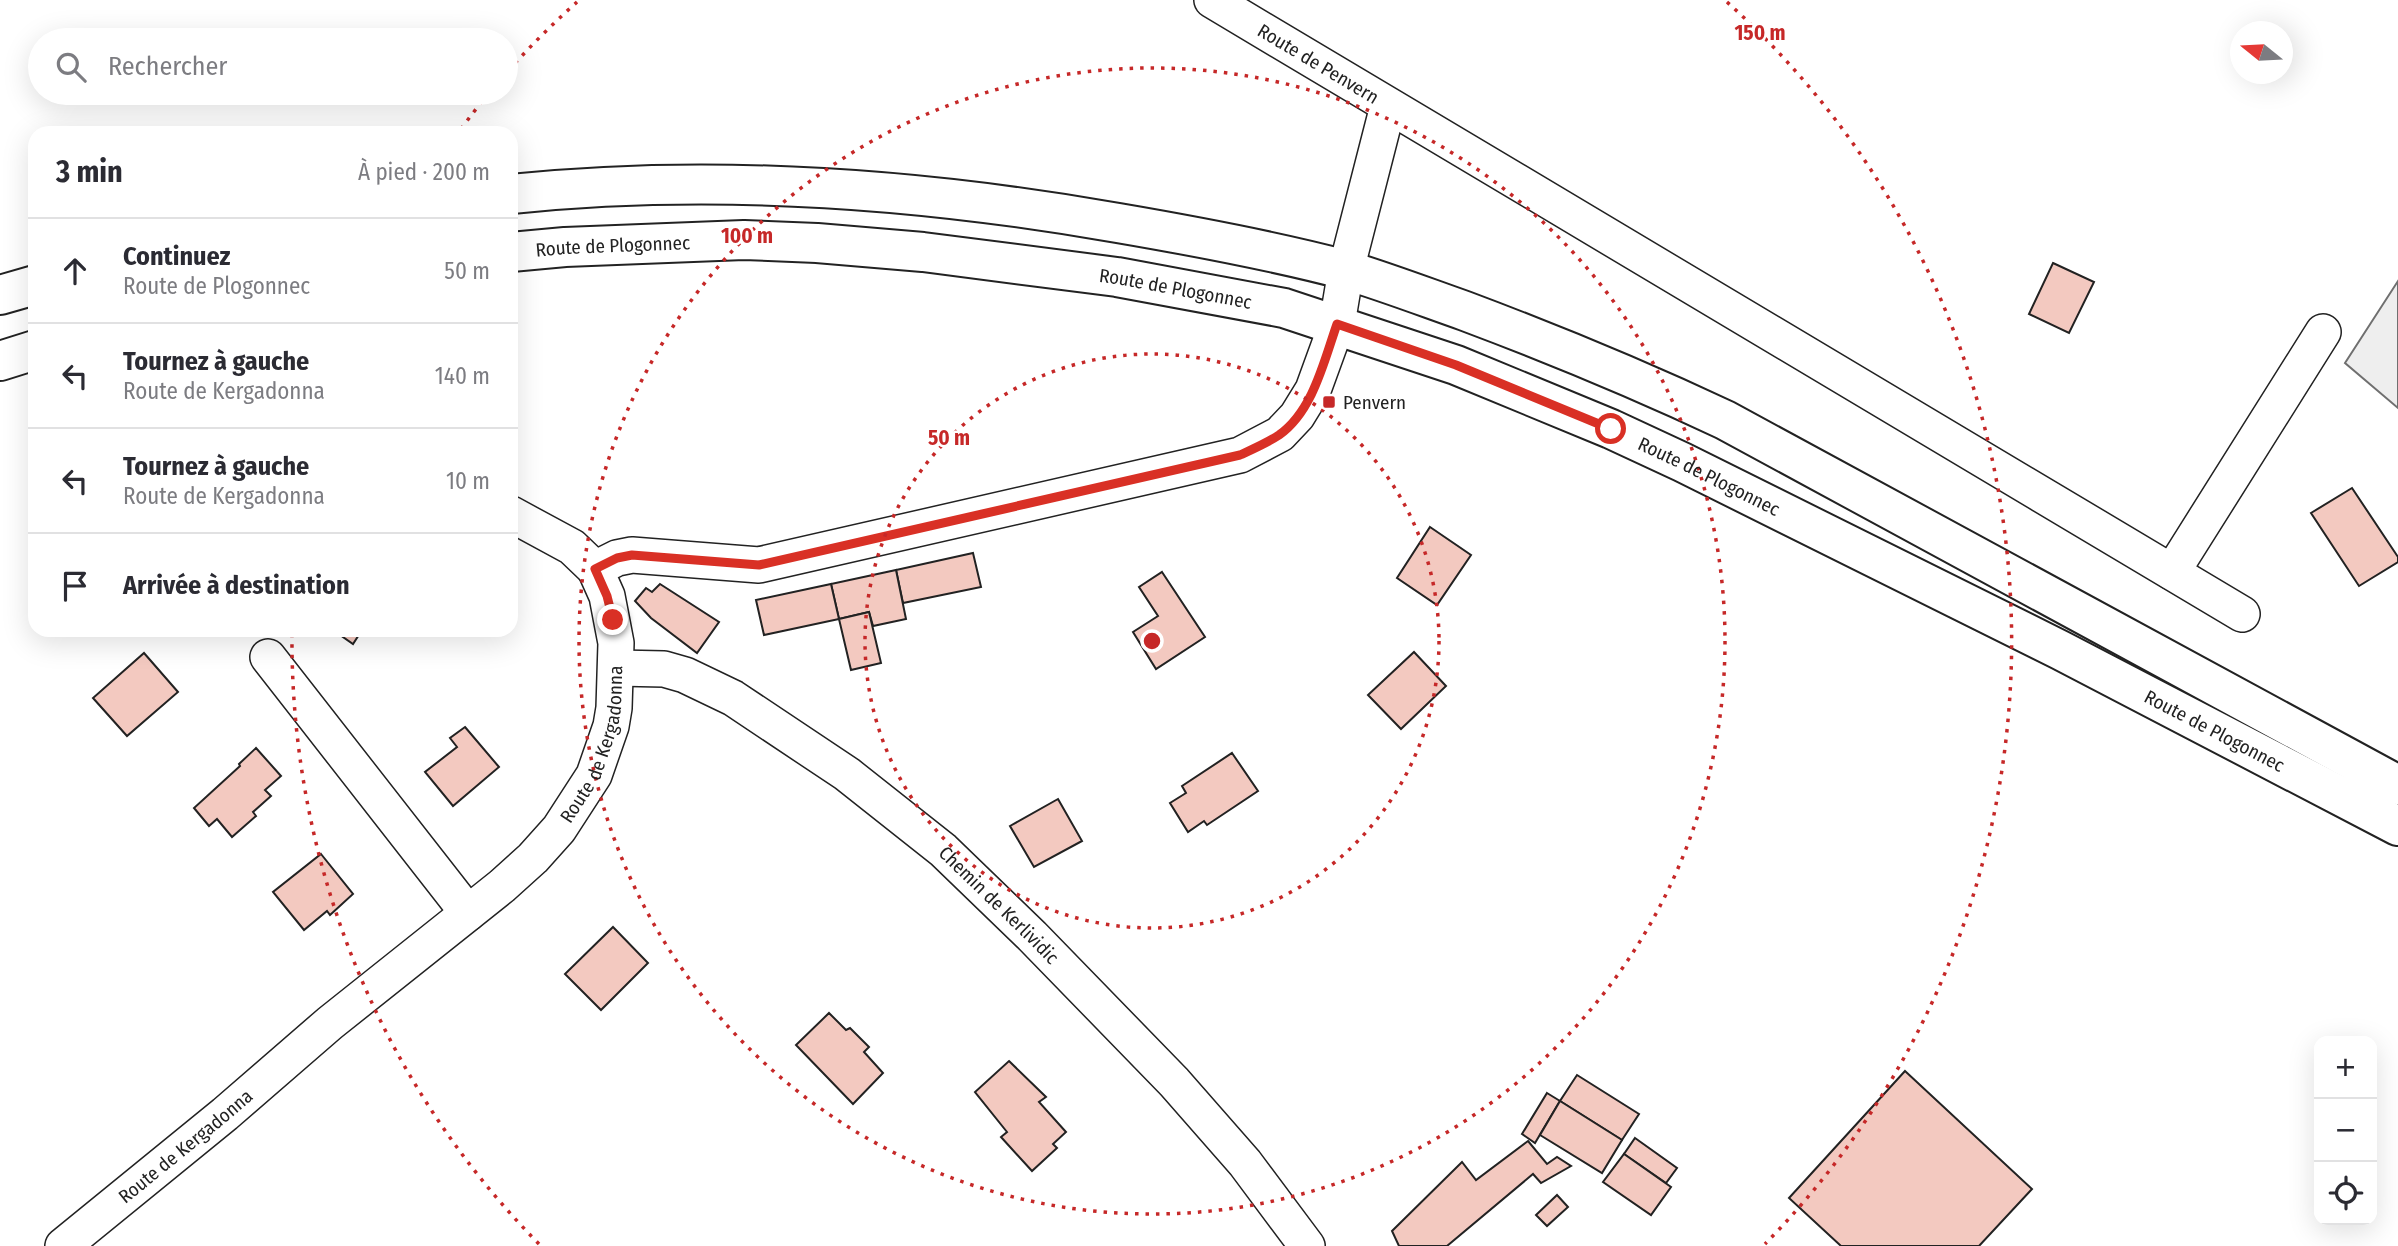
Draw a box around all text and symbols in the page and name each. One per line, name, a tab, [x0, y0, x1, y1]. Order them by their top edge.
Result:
street label: Route de Penvern	[1254, 19, 1383, 109]
text: 150 m	[1734, 20, 1786, 46]
north arrow	[2230, 21, 2293, 84]
search box	[28, 28, 518, 105]
icon: search	[52, 48, 90, 86]
text: Rechercher	[108, 51, 227, 82]
text: 3 min	[56, 154, 123, 190]
text: À pied · 200 m	[358, 158, 490, 186]
text: 100 m	[721, 223, 773, 249]
street label: Route de Plogonnec	[535, 231, 691, 262]
text: Continuez	[123, 241, 230, 272]
icon: ahead	[56, 252, 94, 290]
text: 50 m	[444, 257, 490, 285]
street label: Route de Plogonnec	[1098, 264, 1254, 314]
text: Route de Plogonnec	[123, 272, 310, 300]
text: Tournez à gauche	[123, 346, 309, 377]
icon: left	[56, 357, 94, 395]
text: 140 m	[435, 362, 490, 390]
text: Route de Kergadonna	[123, 377, 325, 405]
place label: Penvern	[1343, 391, 1406, 414]
marker: Penvern	[1321, 394, 1337, 410]
route start	[1595, 413, 1626, 444]
text: 50 m	[928, 425, 970, 451]
street label: Route de Plogonnec	[1634, 432, 1784, 521]
text: Tournez à gauche	[123, 451, 309, 482]
icon: left	[56, 462, 94, 500]
text: 10 m	[446, 467, 490, 495]
text: Route de Kergadonna	[123, 482, 325, 510]
icon: arrive	[56, 567, 94, 605]
text: Arrivée à destination	[123, 570, 350, 601]
route end	[597, 604, 628, 635]
centre of rings	[1140, 629, 1164, 653]
street label: Route de Kergadonna	[555, 665, 627, 827]
street label: Route de Plogonnec	[2141, 685, 2288, 777]
street label: Chemin de Kerlividic	[934, 841, 1064, 969]
map controls	[2314, 1036, 2377, 1225]
button: +	[2314, 1036, 2377, 1099]
street label: Route de Kergadonna	[114, 1084, 257, 1208]
button: −	[2314, 1099, 2377, 1162]
button: locate	[2314, 1162, 2377, 1225]

